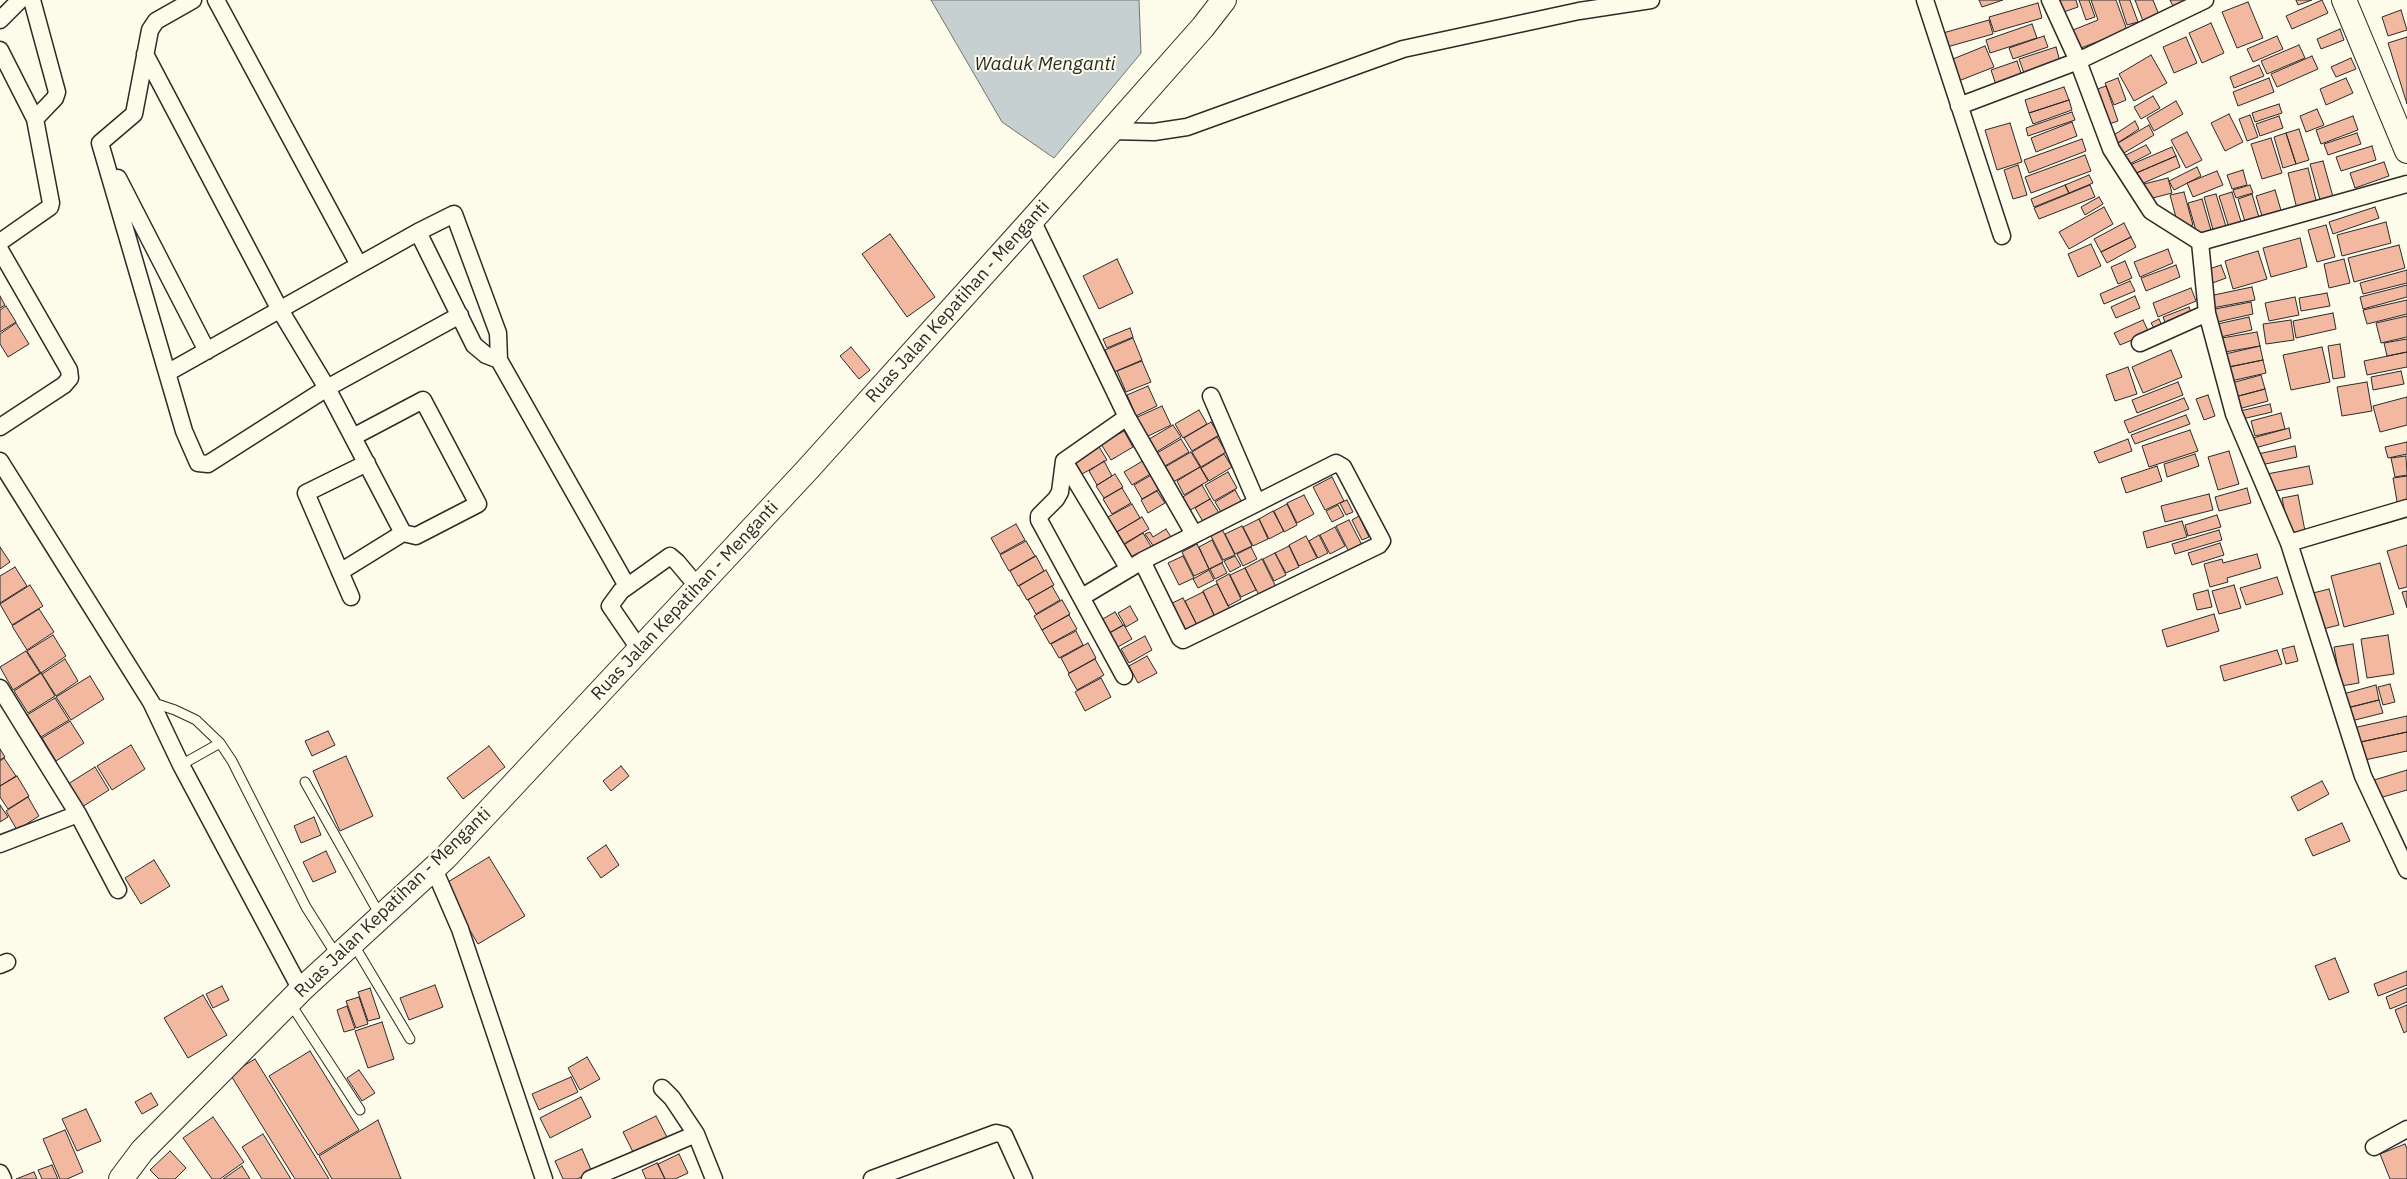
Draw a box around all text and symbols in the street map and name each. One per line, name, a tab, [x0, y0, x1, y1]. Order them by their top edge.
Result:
water label: Waduk Menganti	[974, 54, 1116, 76]
street label: Ruas Jalan Kepatihan - Menganti	[862, 197, 1054, 407]
street label: Ruas Jalan Kepatihan - Menganti	[587, 497, 783, 705]
street label: Ruas Jalan Kepatihan - Menganti	[290, 803, 496, 1003]

